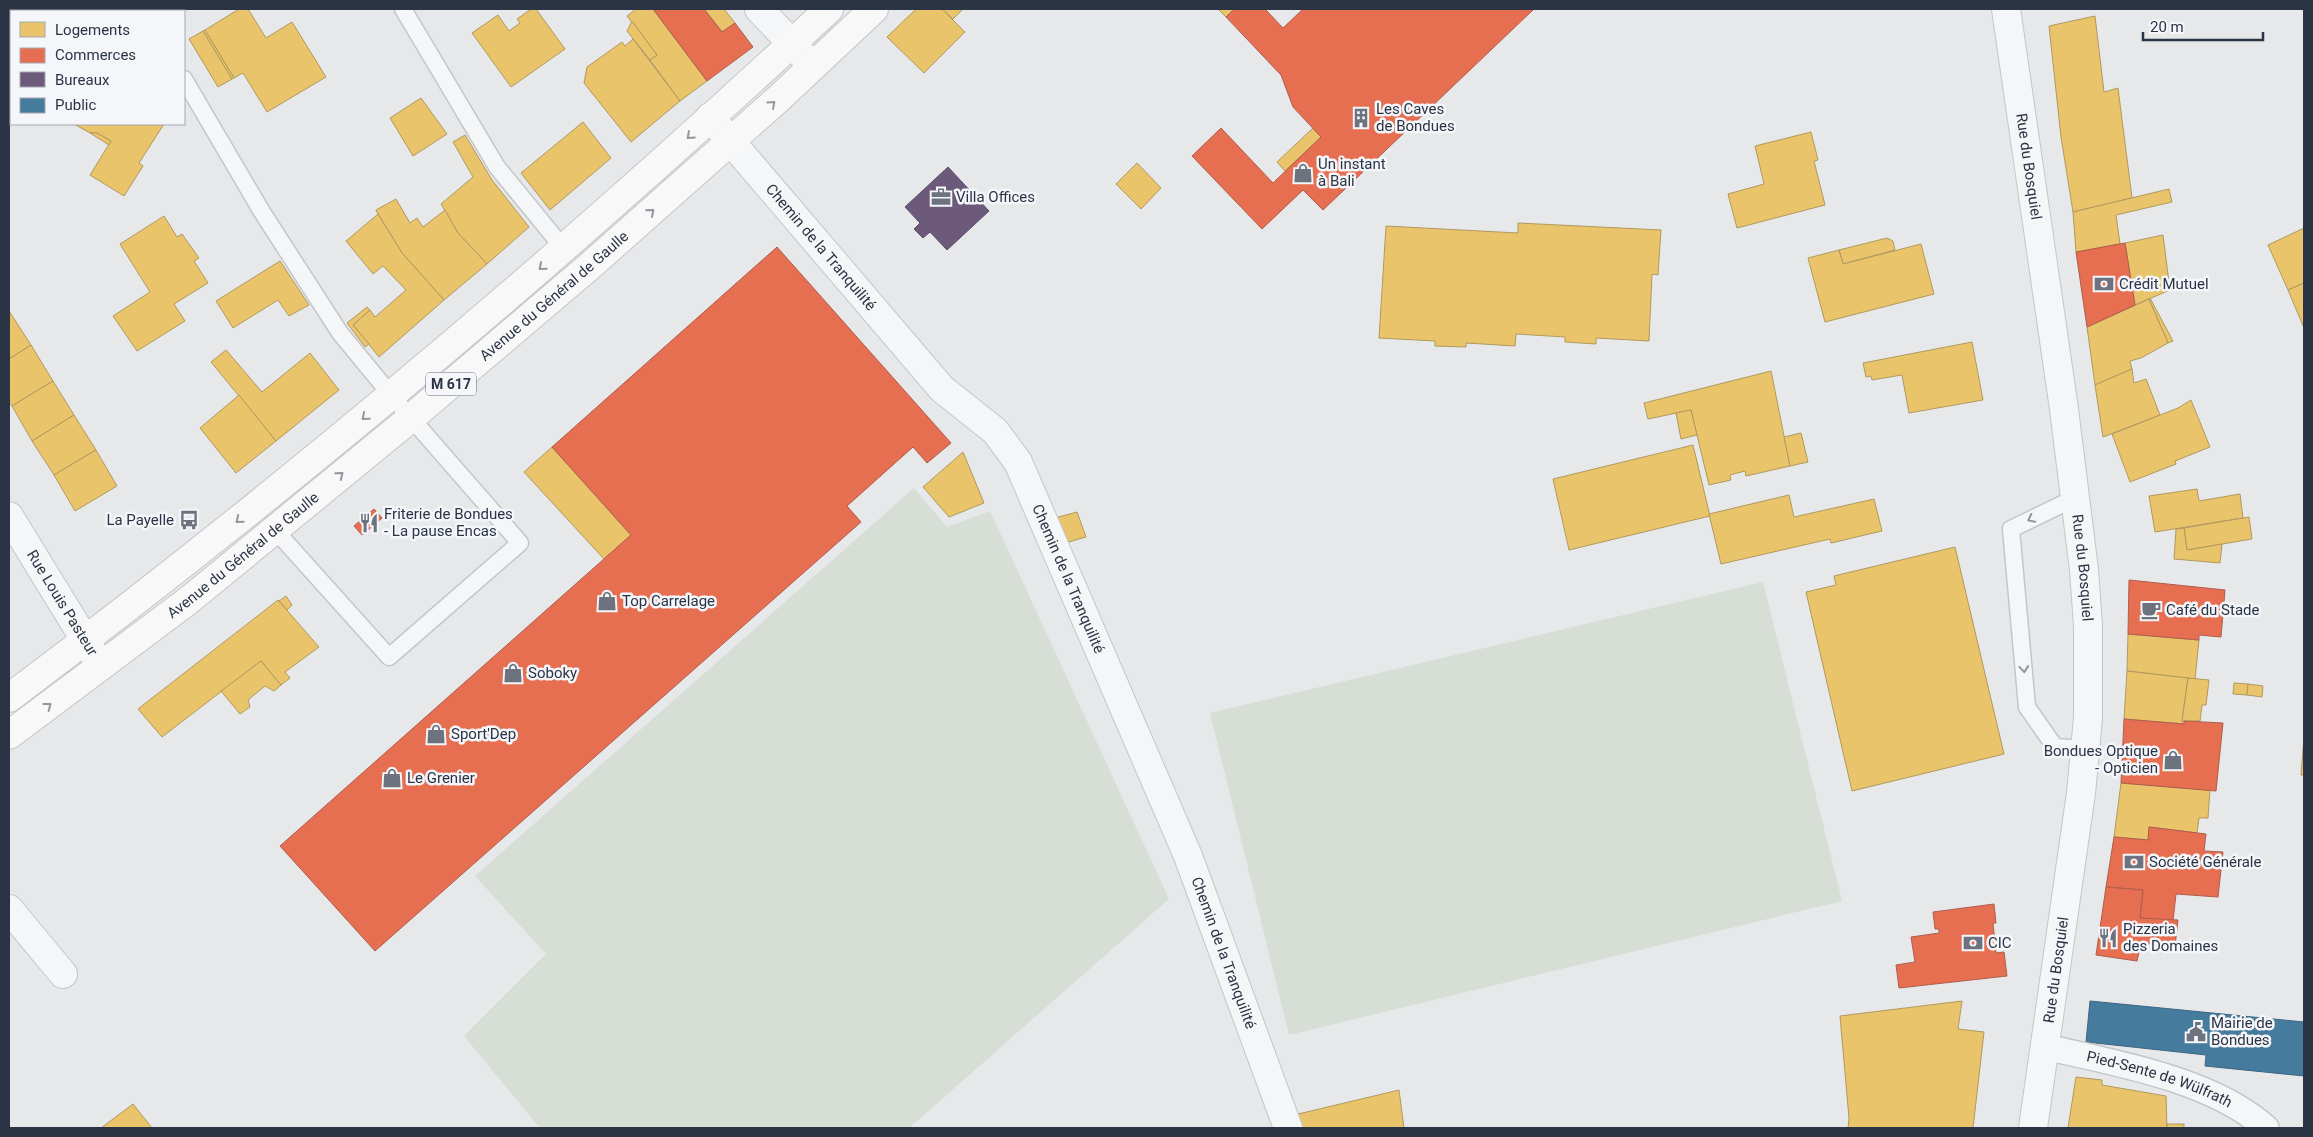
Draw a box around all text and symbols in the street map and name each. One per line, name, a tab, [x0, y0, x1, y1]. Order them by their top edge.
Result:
legend	[10, 10, 185, 125]
scale bar	[2143, 10, 2263, 42]
text: 20 m	[2150, 18, 2184, 36]
text: Logements	[55, 21, 130, 39]
text: Commerces	[55, 46, 136, 64]
text: Bureaux	[55, 71, 110, 89]
text: Public	[55, 96, 96, 114]
one-way arrow	[767, 100, 776, 109]
place label: Les Caves de Bondues	[1376, 100, 1455, 135]
building icon: Les Caves de Bondues	[1350, 107, 1372, 129]
street label: Rue du Bosquiel	[2012, 112, 2045, 221]
one-way arrow	[686, 130, 695, 139]
place label: Un instant à Bali	[1318, 155, 1386, 190]
shop icon: Un instant à Bali	[1292, 162, 1314, 184]
street label: Chemin de la Tranquilité	[762, 180, 880, 314]
office icon: Villa Offices	[930, 186, 952, 208]
place label: Villa Offices	[956, 188, 1035, 206]
one-way arrow	[645, 208, 654, 217]
street label: Avenue du Général de Gaulle	[476, 227, 632, 365]
one-way arrow	[539, 262, 548, 271]
bank icon: Crédit Mutuel	[2093, 273, 2115, 295]
place label: Crédit Mutuel	[2119, 275, 2209, 293]
road number: M 617	[426, 372, 476, 396]
one-way arrow	[361, 412, 370, 421]
one-way arrow	[334, 473, 343, 481]
street label: Avenue du Général de Gaulle	[163, 488, 322, 622]
street label: Chemin de la Tranquilité	[1028, 502, 1109, 656]
place label: Friterie de Bondues - La pause Encas	[384, 505, 513, 540]
bus stop icon: La Payelle	[178, 509, 200, 531]
place label: La Payelle	[106, 511, 174, 529]
restaurant icon: Friterie de Bondues - La pause Encas	[358, 512, 380, 534]
one-way arrow	[2027, 513, 2036, 523]
street label: Rue du Bosquiel	[2068, 513, 2097, 622]
one-way arrow	[235, 514, 244, 523]
street label: Rue Louis Pasteur	[23, 547, 102, 659]
shop icon: Top Carrelage	[596, 590, 618, 612]
place label: Top Carrelage	[622, 592, 715, 610]
cafe icon: Café du Stade	[2140, 599, 2162, 621]
place label: Café du Stade	[2166, 601, 2260, 619]
shop icon: Soboky	[502, 662, 524, 684]
place label: Soboky	[528, 664, 577, 682]
one-way arrow	[2018, 665, 2029, 673]
one-way arrow	[42, 703, 52, 712]
shop icon: Sport'Dep	[425, 723, 447, 745]
place label: Sport'Dep	[451, 725, 516, 743]
place label: Bondues Optique - Opticien	[2044, 742, 2158, 777]
shop icon: Bondues Optique - Opticien	[2162, 749, 2184, 771]
shop icon: Le Grenier	[381, 767, 403, 789]
place label: Le Grenier	[407, 769, 475, 787]
bank icon: Société Générale	[2123, 851, 2145, 873]
place label: Société Générale	[2149, 853, 2262, 871]
street label: Chemin de la Tranquilité	[1187, 874, 1260, 1031]
street label: Rue du Bosquiel	[2040, 916, 2072, 1024]
place label: Pizzeria des Domaines	[2123, 920, 2218, 955]
restaurant icon: Pizzeria des Domaines	[2097, 927, 2119, 949]
bank icon: CIC	[1962, 932, 1984, 954]
place label: CIC	[1988, 934, 2012, 952]
place label: Mairie de Bondues	[2211, 1014, 2273, 1049]
public building icon: Mairie de Bondues	[2185, 1021, 2207, 1043]
street label: Pied-Sente de Wülfrath	[2085, 1047, 2235, 1111]

